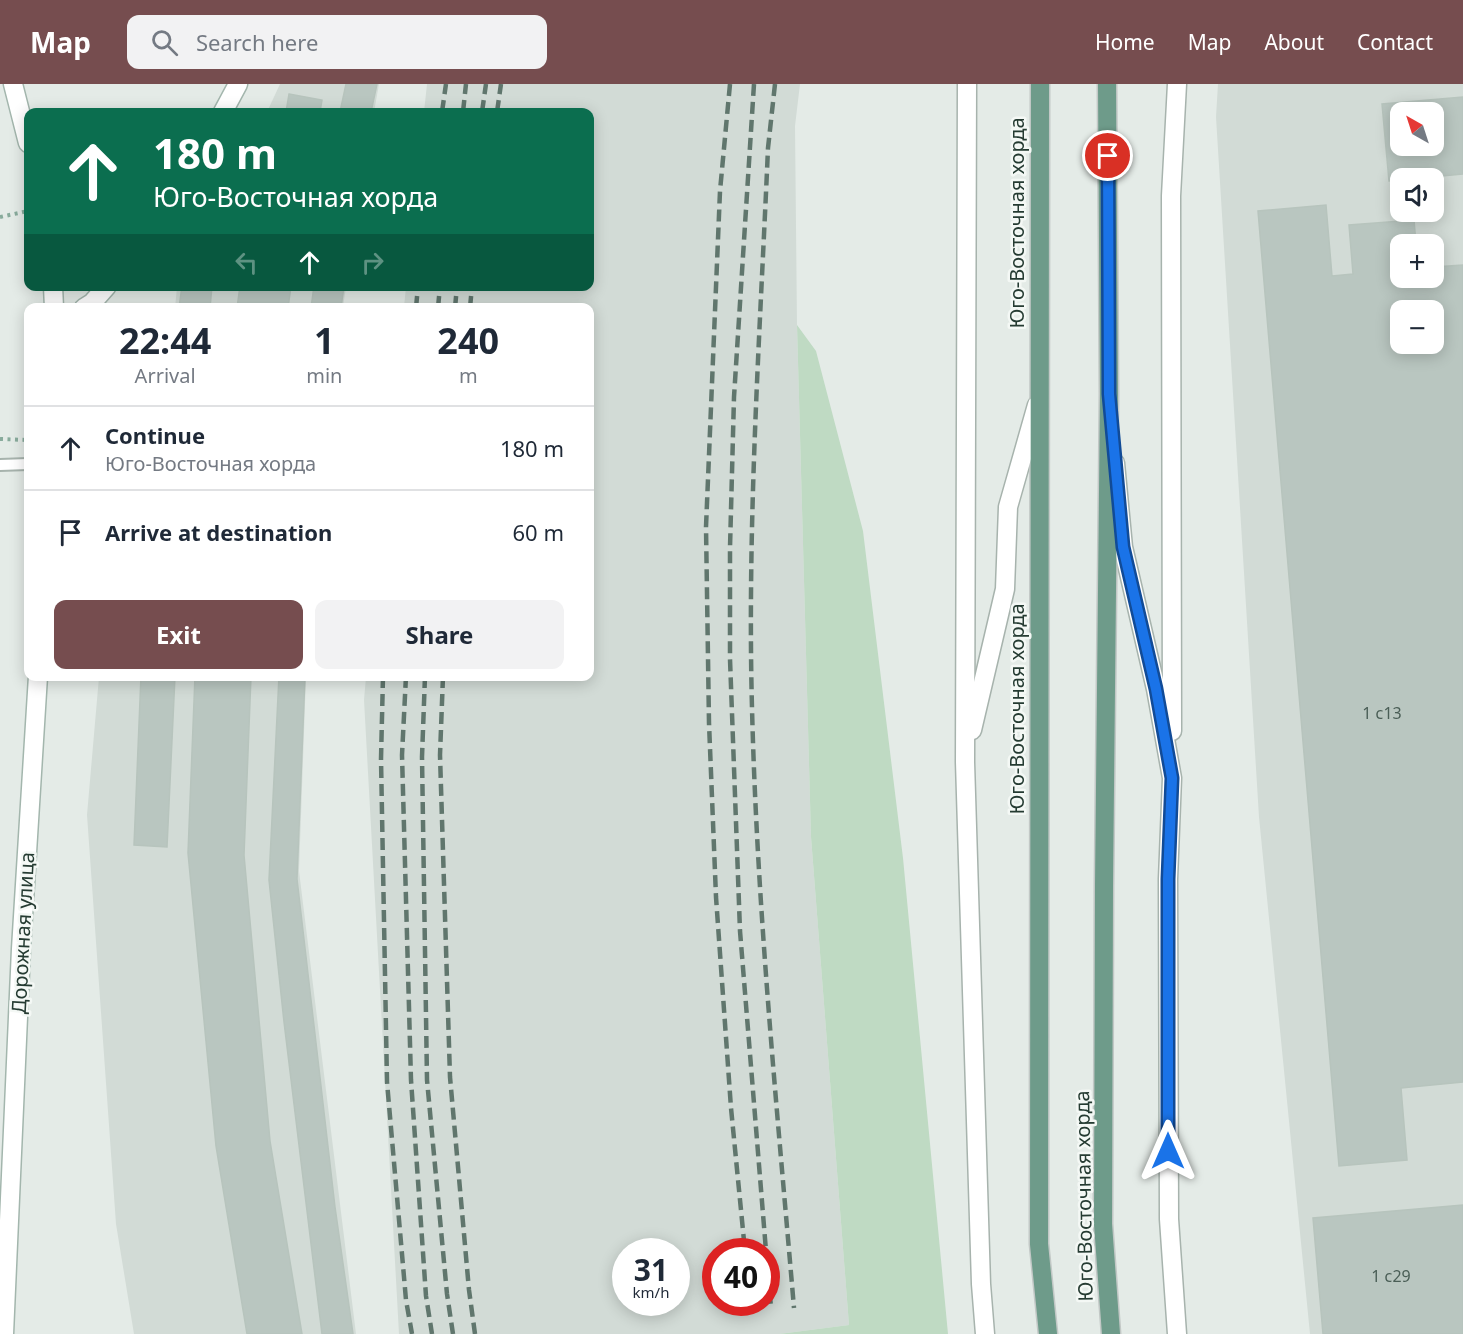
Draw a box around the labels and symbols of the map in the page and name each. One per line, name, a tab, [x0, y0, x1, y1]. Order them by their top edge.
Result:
north arrow	[1390, 102, 1444, 156]
street label: Юго-Восточная хорда	[1003, 117, 1030, 329]
pin	[1082, 130, 1133, 181]
street label: Юго-Восточная хорда	[1003, 603, 1030, 815]
house number: 1 с13	[1362, 702, 1402, 724]
street label: Дорожная улица	[5, 851, 40, 1015]
street label: Юго-Восточная хорда	[1068, 1090, 1099, 1302]
position arrow	[1136, 1119, 1200, 1183]
speed limit sign: 40	[702, 1238, 780, 1316]
house number: 1 с29	[1371, 1265, 1411, 1287]

